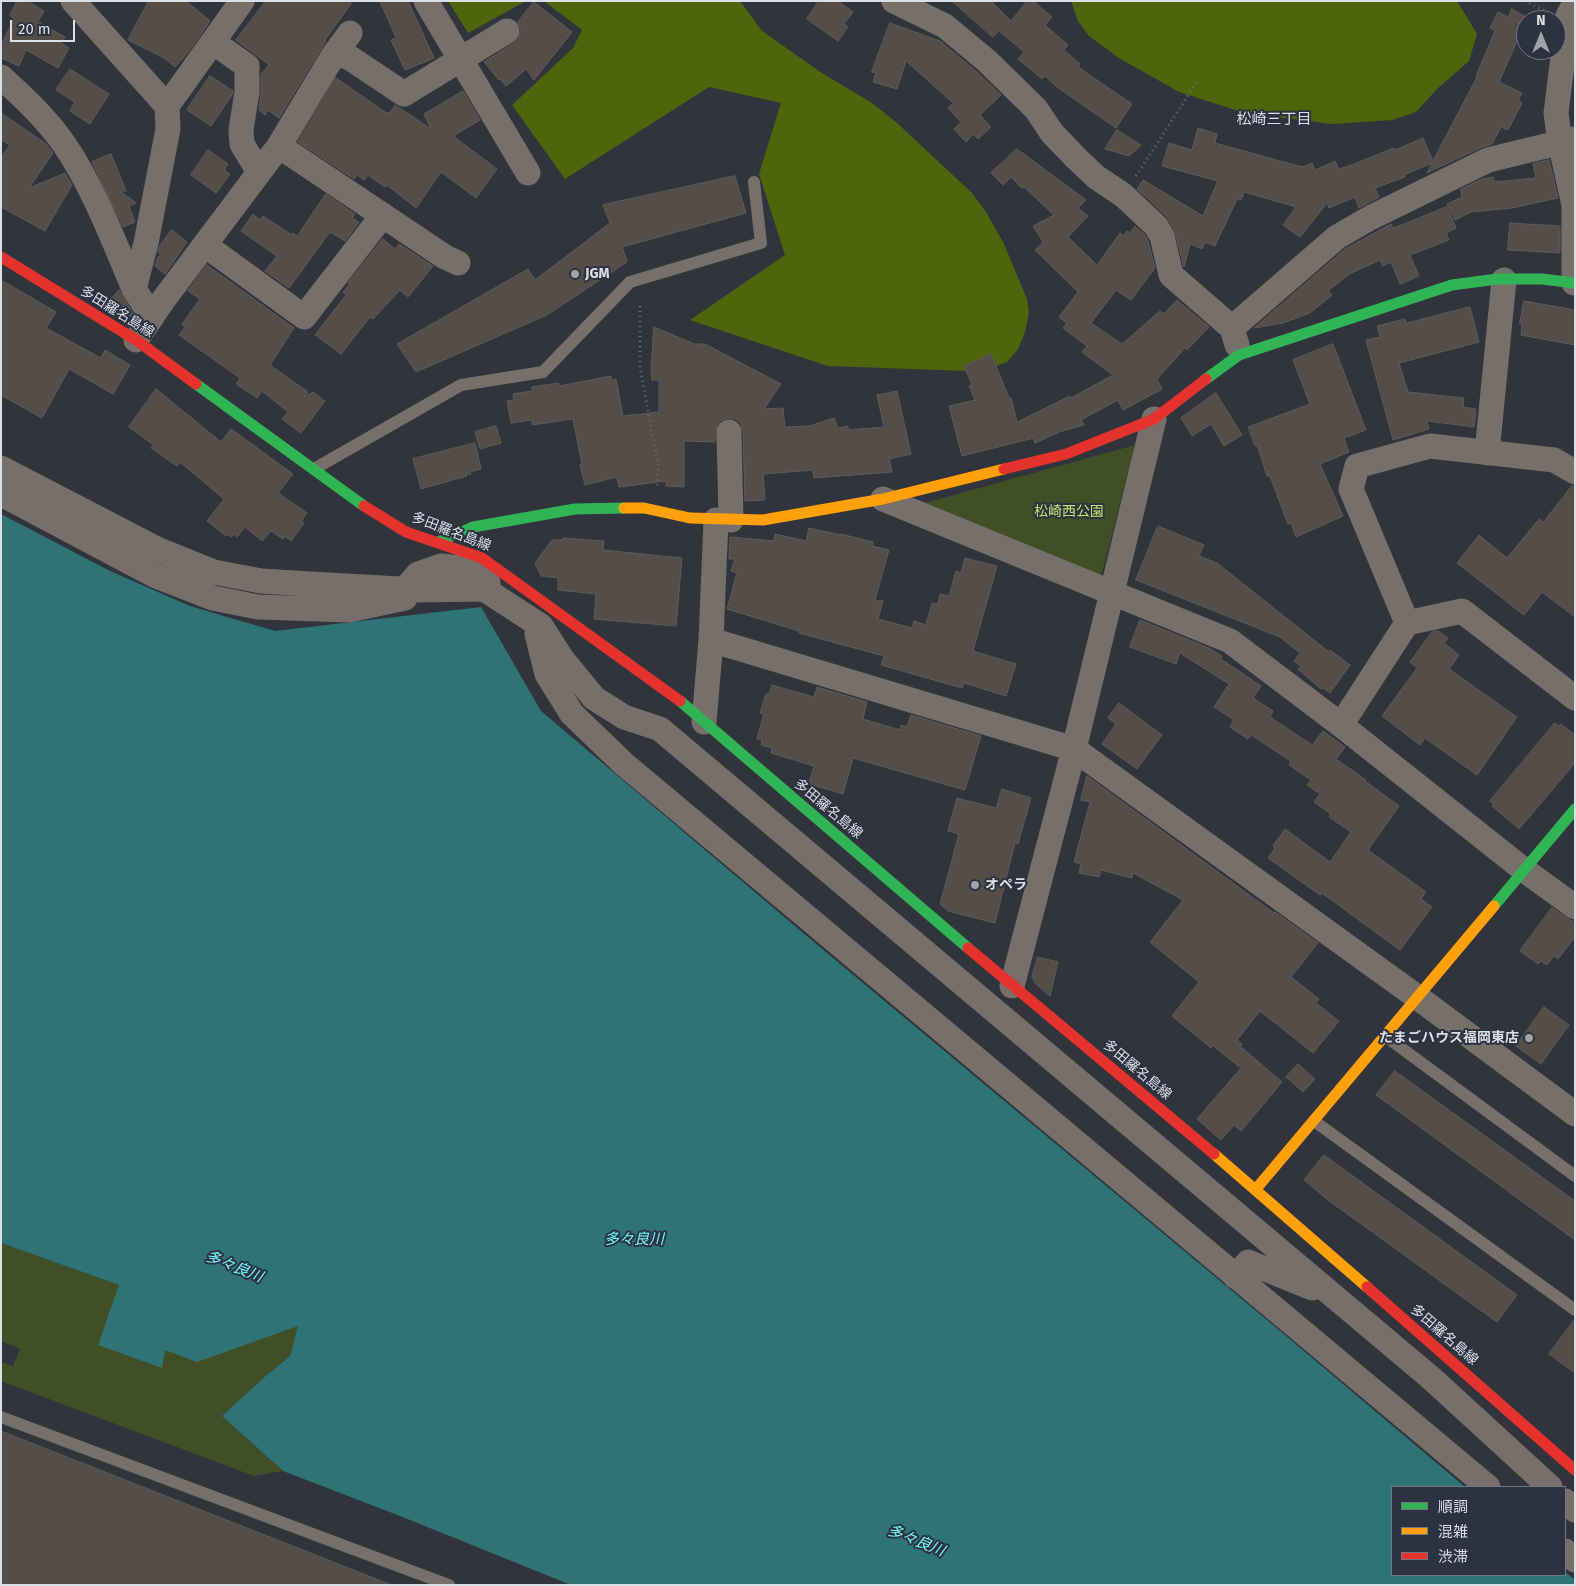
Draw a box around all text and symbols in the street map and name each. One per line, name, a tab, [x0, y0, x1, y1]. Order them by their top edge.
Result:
scale bar	[12, 10, 78, 42]
north arrow	[1516, 10, 1566, 60]
text: N	[1536, 12, 1546, 29]
text: 20 m	[18, 20, 51, 38]
district label: 松崎三丁目	[1237, 111, 1311, 129]
place label: JGM	[585, 266, 609, 282]
marker: JGM	[569, 268, 581, 280]
street label: 多田羅名島線	[77, 283, 157, 341]
park label: 松崎西公園	[1034, 504, 1104, 520]
street label: 多田羅名島線	[409, 509, 493, 555]
street label: 多田羅名島線	[790, 776, 866, 842]
place label: オペラ	[985, 877, 1027, 893]
marker: オペラ	[969, 879, 981, 891]
place label: たまごハウス福岡東店	[1379, 1030, 1519, 1046]
marker: たまごハウス福岡東店	[1523, 1032, 1535, 1044]
street label: 多田羅名島線	[1099, 1037, 1175, 1103]
water label: 多々良川	[604, 1231, 664, 1249]
water label: 多々良川	[203, 1247, 265, 1287]
street label: 多田羅名島線	[1407, 1301, 1481, 1369]
legend	[1391, 1486, 1566, 1576]
text: 順調	[1438, 1498, 1468, 1516]
water label: 多々良川	[885, 1521, 947, 1561]
text: 混雑	[1438, 1523, 1468, 1541]
text: 渋滞	[1438, 1548, 1468, 1566]

